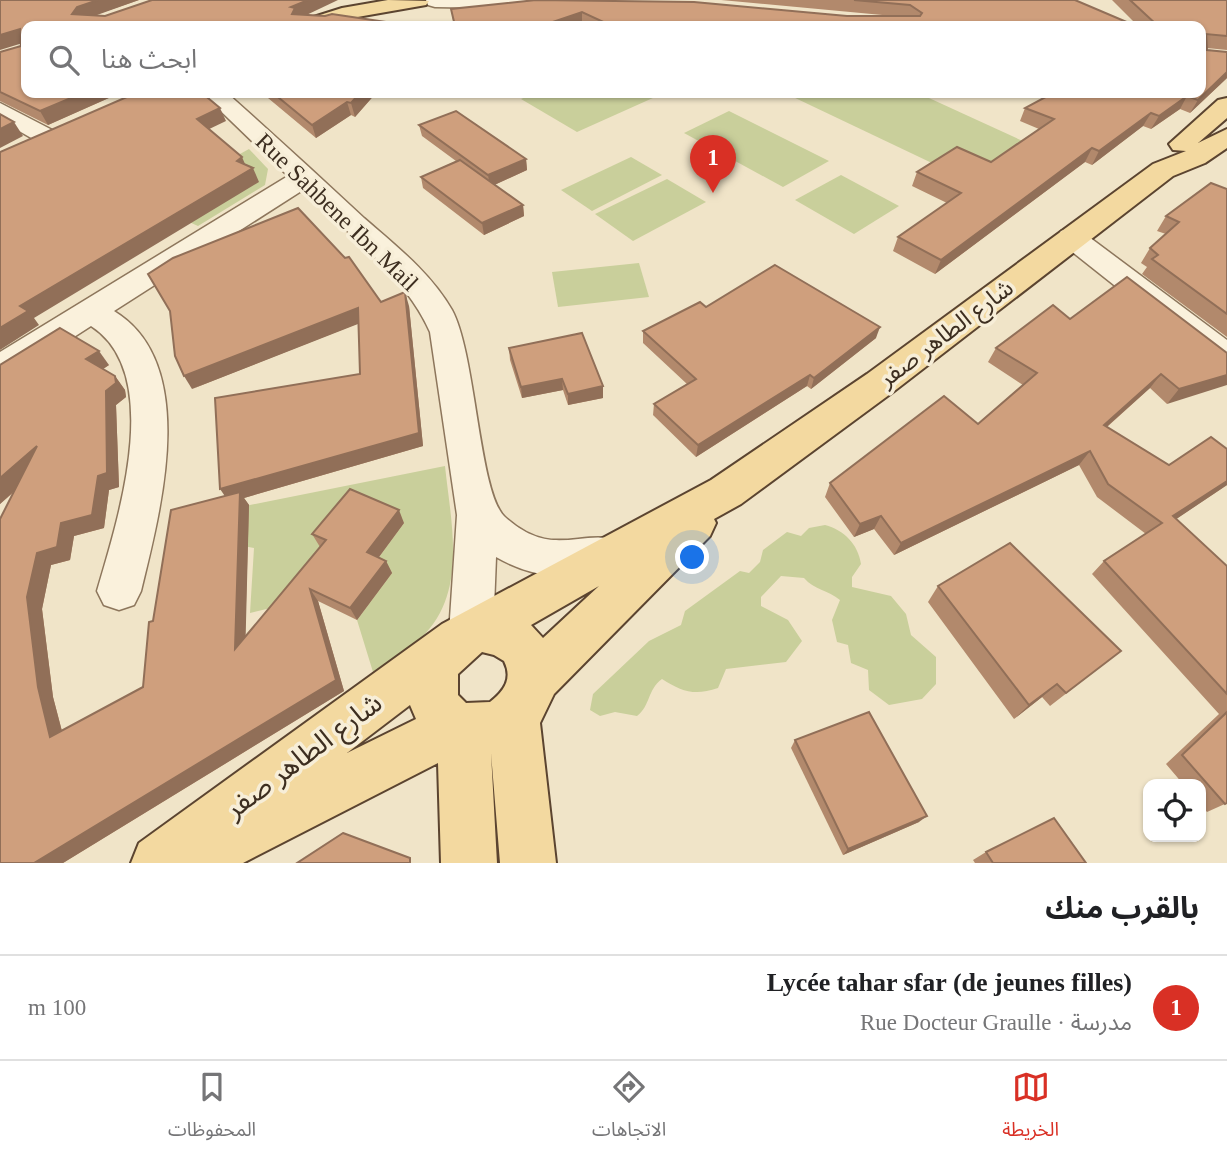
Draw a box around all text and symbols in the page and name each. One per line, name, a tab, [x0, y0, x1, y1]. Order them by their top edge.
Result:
search box	[21, 21, 1206, 98]
icon: search	[45, 41, 83, 79]
text: ابحث هنا	[101, 45, 197, 74]
street label: Rue Sahbene Ibn Mail	[251, 128, 424, 296]
pin: 1	[690, 135, 736, 193]
street label: شارع الطاهر صفر	[873, 274, 1021, 396]
your location	[675, 540, 709, 574]
street label: شارع الطاهر صفر	[218, 686, 391, 829]
map controls	[1143, 779, 1206, 842]
button: locate	[1143, 779, 1206, 842]
text: بالقرب منك	[1045, 891, 1199, 924]
text: Lycée tahar sfar (de jeunes filles)	[767, 968, 1132, 997]
text: 100 m	[28, 995, 86, 1020]
text: 1	[1170, 995, 1182, 1020]
text: مدرسة · Rue Docteur Graulle	[860, 1010, 1132, 1035]
tab: المحفوظات	[168, 1068, 256, 1150]
tab: الاتجاهات	[592, 1068, 666, 1150]
tab: الخريطة	[1002, 1068, 1059, 1150]

